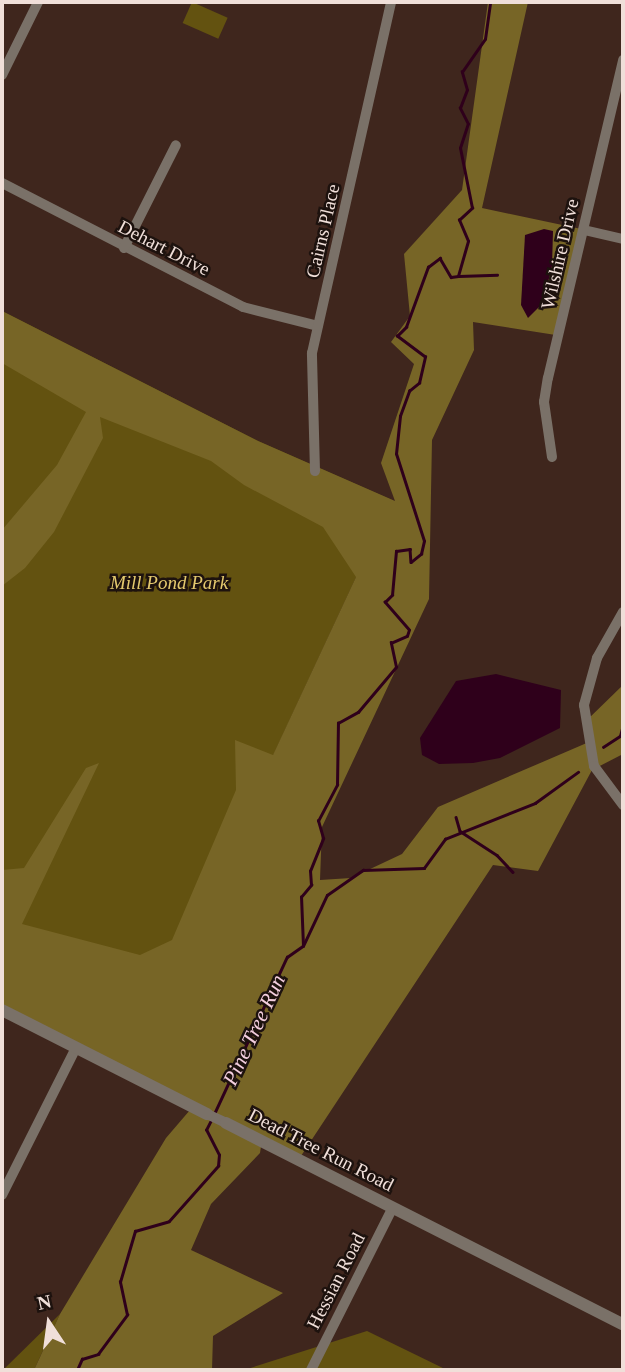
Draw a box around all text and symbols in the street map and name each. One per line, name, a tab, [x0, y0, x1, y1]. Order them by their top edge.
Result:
street label: Cairns Place	[301, 182, 345, 280]
street label: Wilshire Drive	[536, 197, 584, 311]
street label: Dehart Drive	[114, 215, 214, 281]
park label: Mill Pond Park	[110, 572, 228, 594]
water label: Pine Tree Run	[217, 971, 291, 1089]
street label: Dead Tree Run Road	[244, 1103, 398, 1197]
street label: Hessian Road	[302, 1229, 370, 1333]
north arrow	[14, 1288, 84, 1358]
text: N	[35, 1290, 53, 1314]

